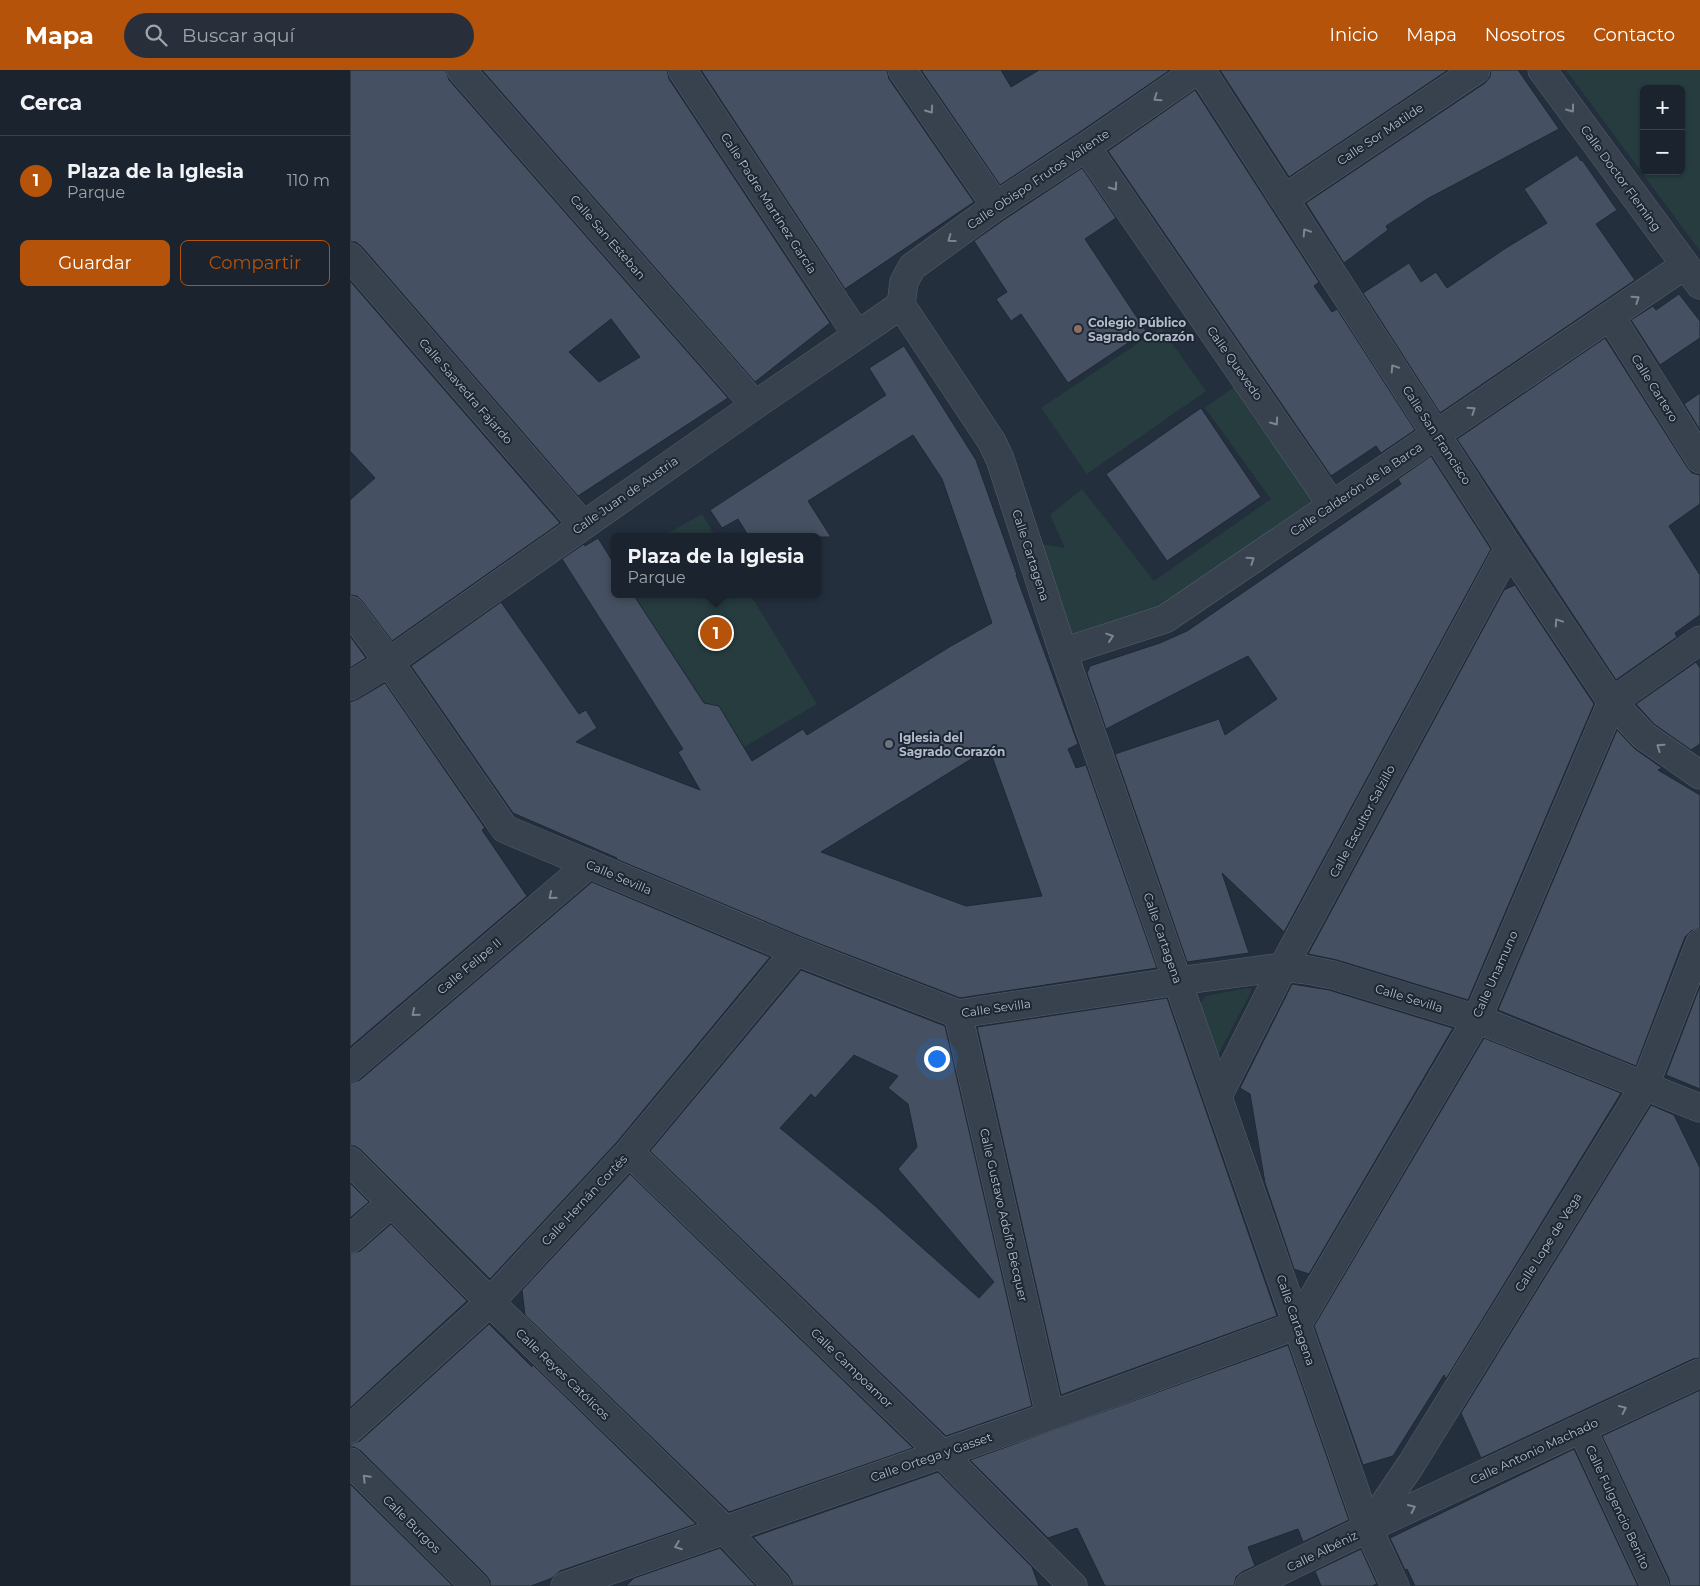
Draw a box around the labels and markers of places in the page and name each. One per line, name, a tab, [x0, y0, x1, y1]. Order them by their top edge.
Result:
place label: Colegio Público Sagrado Corazón	[1088, 315, 1194, 344]
marker: Colegio Público Sagrado Corazón	[1072, 323, 1084, 335]
pin: 1	[700, 614, 732, 652]
place label: Iglesia del Sagrado Corazón	[899, 730, 1005, 759]
marker: Iglesia del Sagrado Corazón	[883, 738, 895, 750]

